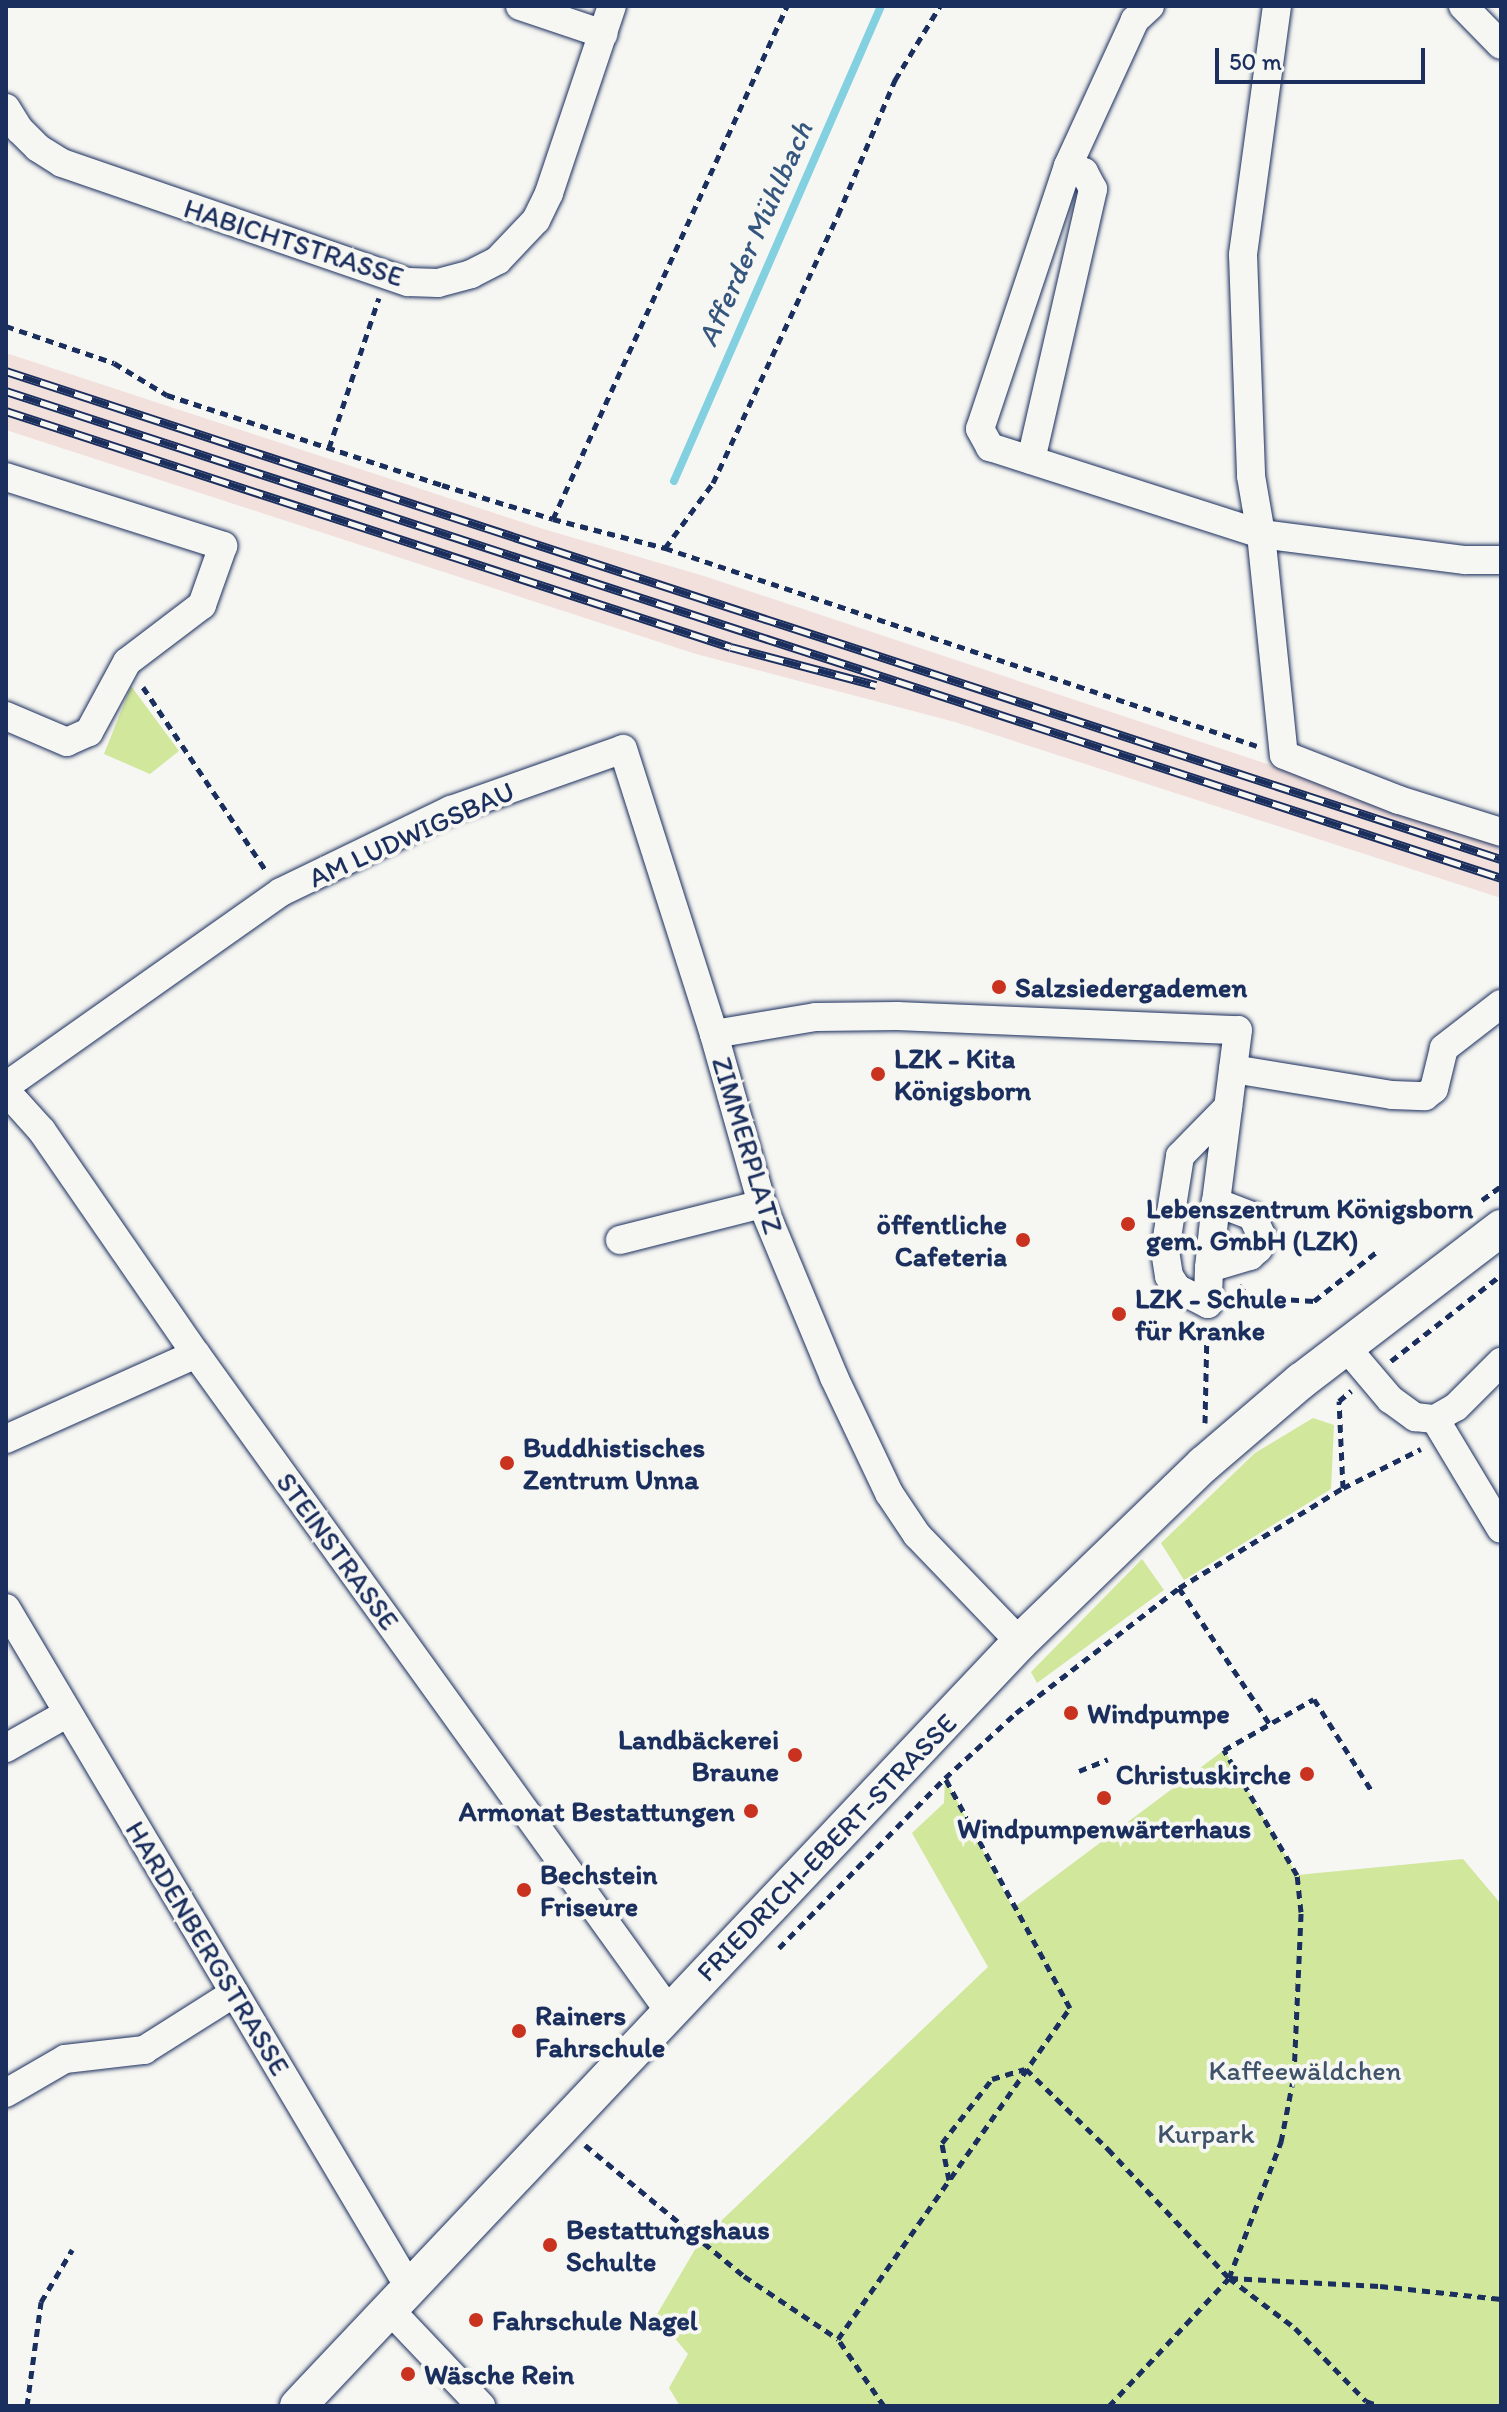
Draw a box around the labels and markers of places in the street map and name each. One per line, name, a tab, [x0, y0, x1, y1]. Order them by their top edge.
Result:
place label: Salzsiedergademen	[1015, 970, 1247, 1004]
marker: Salzsiedergademen	[990, 978, 1008, 996]
place label: LZK - Kita Königsborn	[894, 1041, 1031, 1107]
marker: LZK - Kita Königsborn	[869, 1065, 887, 1083]
place label: Lebenszentrum Königsborn gem. GmbH (LZK)	[1146, 1191, 1473, 1257]
place label: öffentliche Cafeteria	[877, 1207, 1007, 1273]
marker: Lebenszentrum Königsborn gem. GmbH (LZK)	[1117, 1213, 1139, 1235]
marker: öffentliche Cafeteria	[1014, 1231, 1032, 1249]
place label: LZK - Schule für Kranke	[1135, 1281, 1287, 1347]
marker: LZK - Schule für Kranke	[1110, 1305, 1128, 1323]
place label: Buddhistisches Zentrum Unna	[523, 1430, 705, 1496]
marker: Buddhistisches Zentrum Unna	[498, 1454, 516, 1472]
place label: Windpumpe	[1087, 1696, 1230, 1730]
marker: Windpumpe	[1062, 1704, 1080, 1722]
place label: Landbäckerei Braune	[618, 1722, 779, 1788]
marker: Landbäckerei Braune	[786, 1746, 804, 1764]
place label: Christuskirche	[1116, 1757, 1291, 1791]
marker: Christuskirche	[1298, 1765, 1316, 1783]
marker: Windpumpenwärterhaus	[1095, 1789, 1113, 1807]
place label: Armonat Bestattungen	[460, 1794, 735, 1828]
marker: Armonat Bestattungen	[742, 1802, 760, 1820]
place label: Windpumpenwärterhaus	[957, 1811, 1251, 1845]
place label: Bechstein Friseure	[540, 1857, 657, 1923]
marker: Bechstein Friseure	[515, 1881, 533, 1899]
place label: Rainers Fahrschule	[535, 1998, 665, 2064]
marker: Rainers Fahrschule	[510, 2022, 528, 2040]
place label: Bestattungshaus Schulte	[566, 2212, 770, 2278]
marker: Bestattungshaus Schulte	[541, 2236, 559, 2254]
place label: Fahrschule Nagel	[492, 2303, 698, 2337]
marker: Fahrschule Nagel	[467, 2311, 485, 2329]
place label: Wäsche Rein	[424, 2357, 574, 2391]
marker: Wäsche Rein	[399, 2365, 417, 2383]

